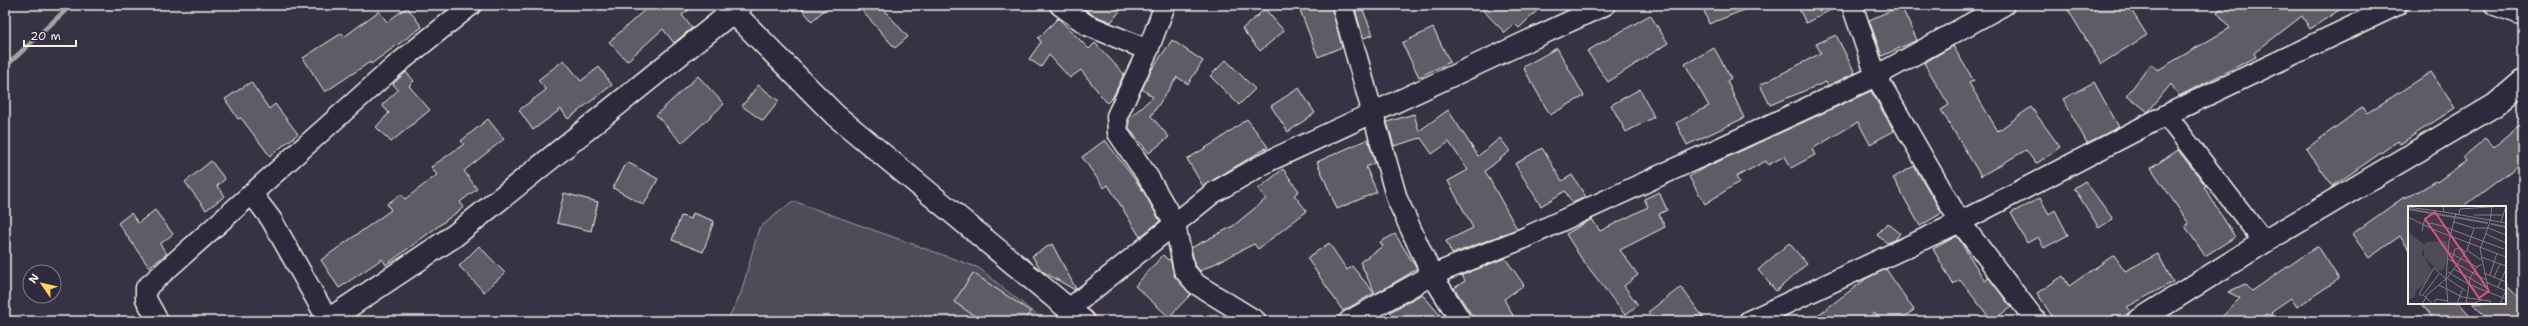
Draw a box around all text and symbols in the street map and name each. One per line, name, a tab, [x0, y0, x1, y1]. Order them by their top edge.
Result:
scale bar	[24, 22, 76, 48]
text: 20 m	[30, 28, 61, 44]
inset map	[2408, 206, 2506, 304]
north arrow	[22, 264, 62, 304]
text: N	[25, 271, 43, 286]

